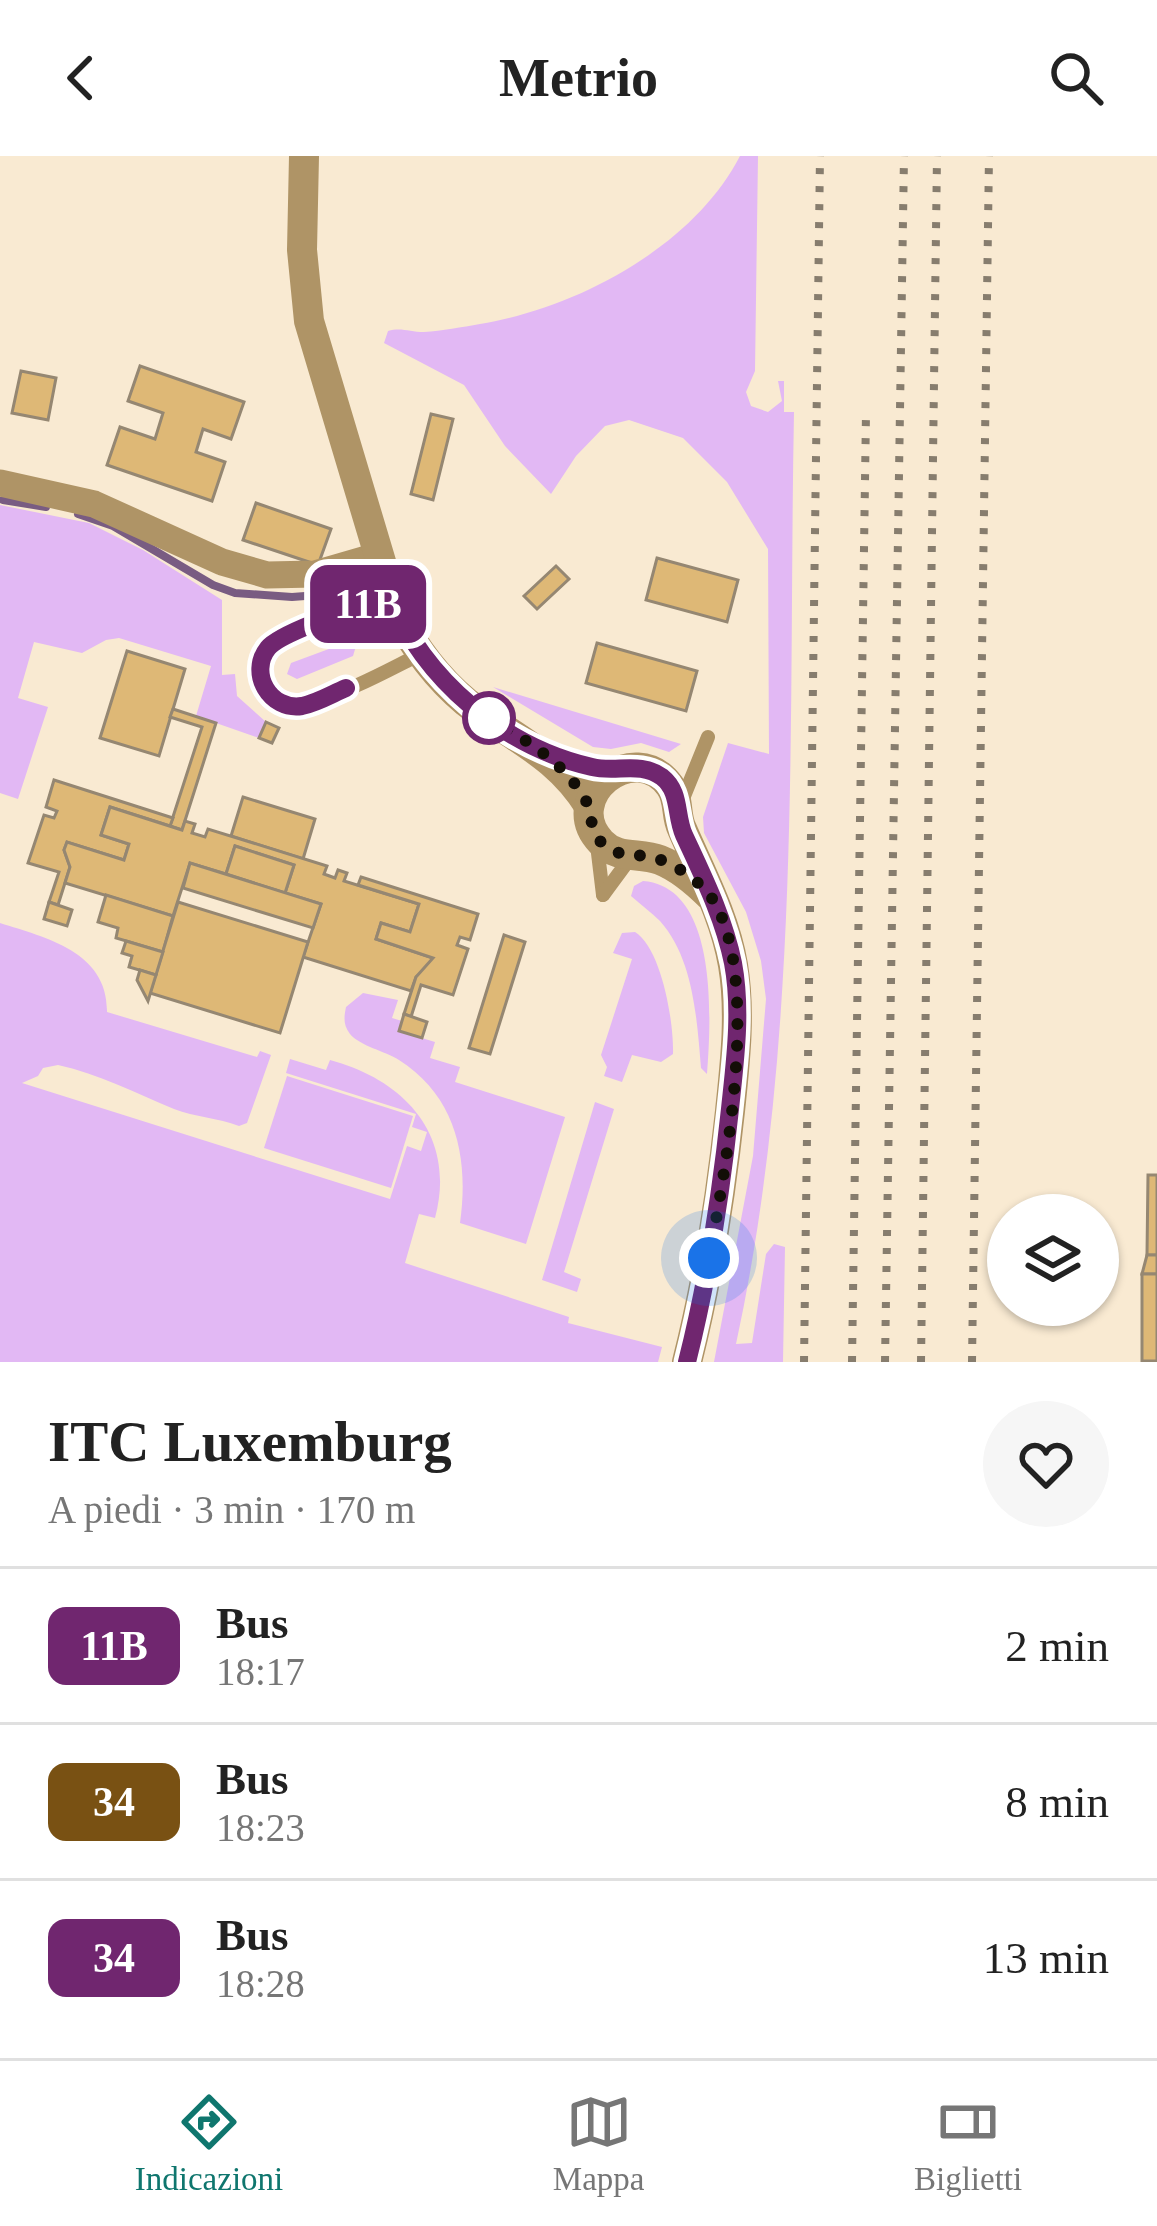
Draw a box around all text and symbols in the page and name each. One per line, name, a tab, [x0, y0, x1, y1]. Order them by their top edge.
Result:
icon: back	[48, 45, 114, 111]
icon: search	[1043, 45, 1109, 111]
text: Metrio	[499, 48, 658, 108]
line badge: 11B	[299, 565, 437, 643]
text: 11B	[334, 581, 402, 627]
unlabelled marker	[464, 693, 514, 743]
map controls	[987, 1194, 1119, 1326]
button: layers	[987, 1194, 1119, 1326]
your location	[679, 1228, 739, 1288]
button: heart	[983, 1401, 1109, 1527]
text: ITC Luxemburg	[48, 1410, 452, 1473]
text: A piedi · 3 min · 170 m	[48, 1488, 415, 1531]
text: Bus	[216, 1598, 289, 1648]
text: 2 min	[1005, 1621, 1109, 1671]
text: 11B	[80, 1623, 148, 1669]
text: 18:17	[216, 1650, 305, 1693]
text: Bus	[216, 1754, 289, 1804]
text: 8 min	[1005, 1777, 1109, 1827]
text: 34	[93, 1779, 135, 1825]
text: 18:23	[216, 1806, 305, 1849]
text: Bus	[216, 1910, 289, 1960]
text: 13 min	[983, 1933, 1109, 1983]
text: 34	[93, 1935, 135, 1981]
text: 18:28	[216, 1962, 305, 2005]
tab: Indicazioni	[135, 2089, 283, 2198]
tab: Mappa	[553, 2089, 644, 2198]
tab: Biglietti	[914, 2089, 1022, 2198]

